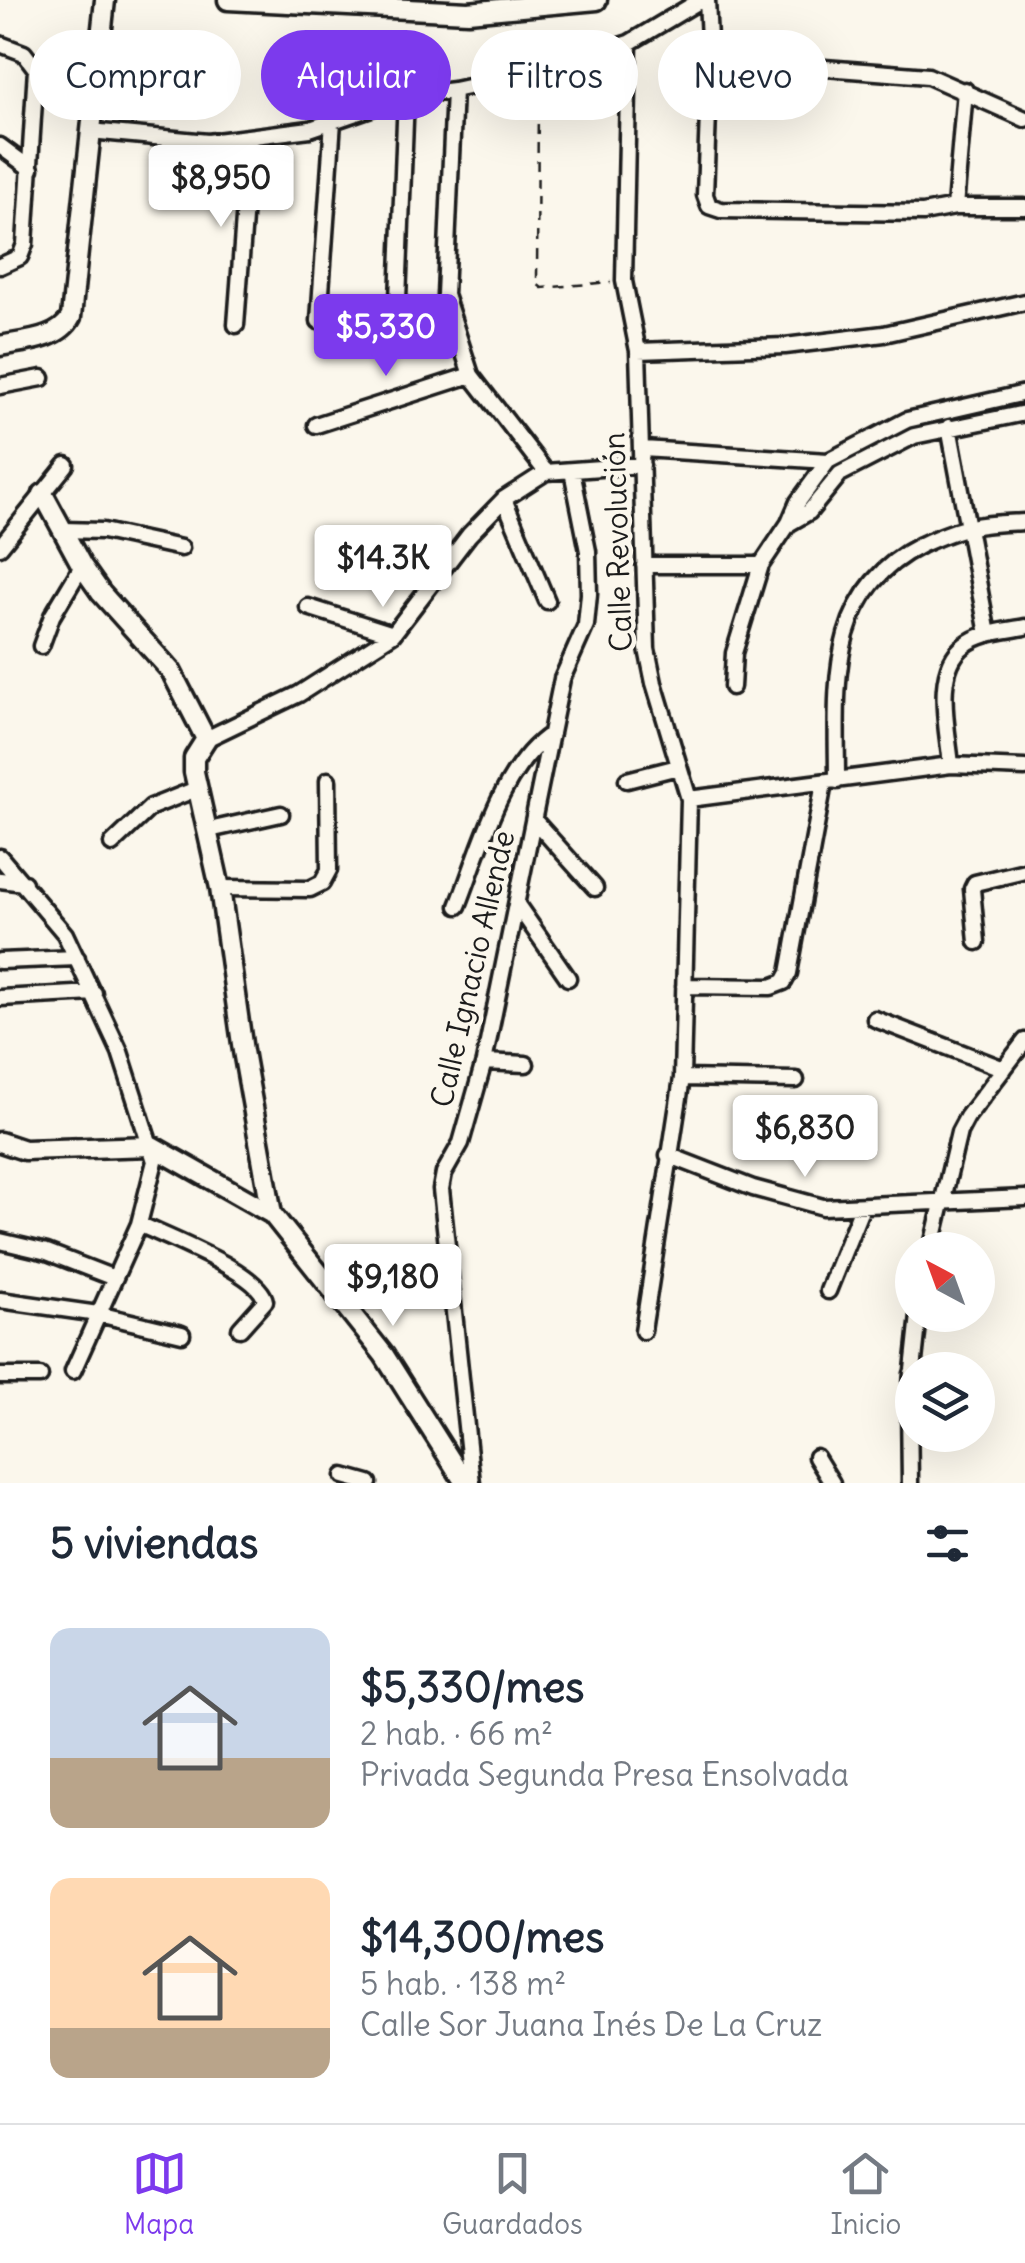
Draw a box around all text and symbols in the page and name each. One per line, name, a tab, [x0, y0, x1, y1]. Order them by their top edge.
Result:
chip: Comprar	[30, 30, 241, 120]
chip: Alquilar	[261, 30, 451, 120]
chip: Filtros	[471, 30, 638, 120]
chip: Nuevo	[658, 30, 828, 120]
pin: $8,950	[140, 145, 302, 230]
text: $8,950	[171, 157, 271, 198]
pin: $5,330	[305, 294, 467, 379]
text: $5,330	[336, 306, 436, 347]
street label: Calle Revolución	[594, 432, 640, 652]
pin: $14.3K	[302, 525, 464, 610]
text: $14.3K	[337, 537, 429, 578]
street label: Calle Ignacio Allende	[422, 827, 522, 1111]
pin: $6,830	[724, 1095, 886, 1180]
text: $6,830	[755, 1107, 855, 1148]
north arrow	[895, 1232, 995, 1332]
map controls	[895, 1232, 995, 1452]
pin: $9,180	[312, 1244, 474, 1329]
text: $9,180	[346, 1256, 440, 1297]
button: layers	[895, 1352, 995, 1452]
icon: filters	[920, 1516, 975, 1571]
text: 5 viviendas	[50, 1517, 258, 1569]
text: $5,330/mes	[360, 1661, 584, 1713]
icon: home	[130, 1668, 250, 1788]
text: 2 hab. · 66 m²	[360, 1713, 553, 1754]
text: Privada Segunda Presa Ensolvada	[360, 1754, 849, 1795]
text: $14,300/mes	[360, 1911, 604, 1963]
icon: home	[130, 1918, 250, 2038]
text: 5 hab. · 138 m²	[360, 1963, 566, 2004]
text: Calle Sor Juana Inés De La Cruz	[360, 2004, 822, 2045]
tab: Mapa	[124, 2146, 194, 2242]
tab: Guardados	[442, 2146, 583, 2242]
tab: Inicio	[830, 2146, 901, 2242]

